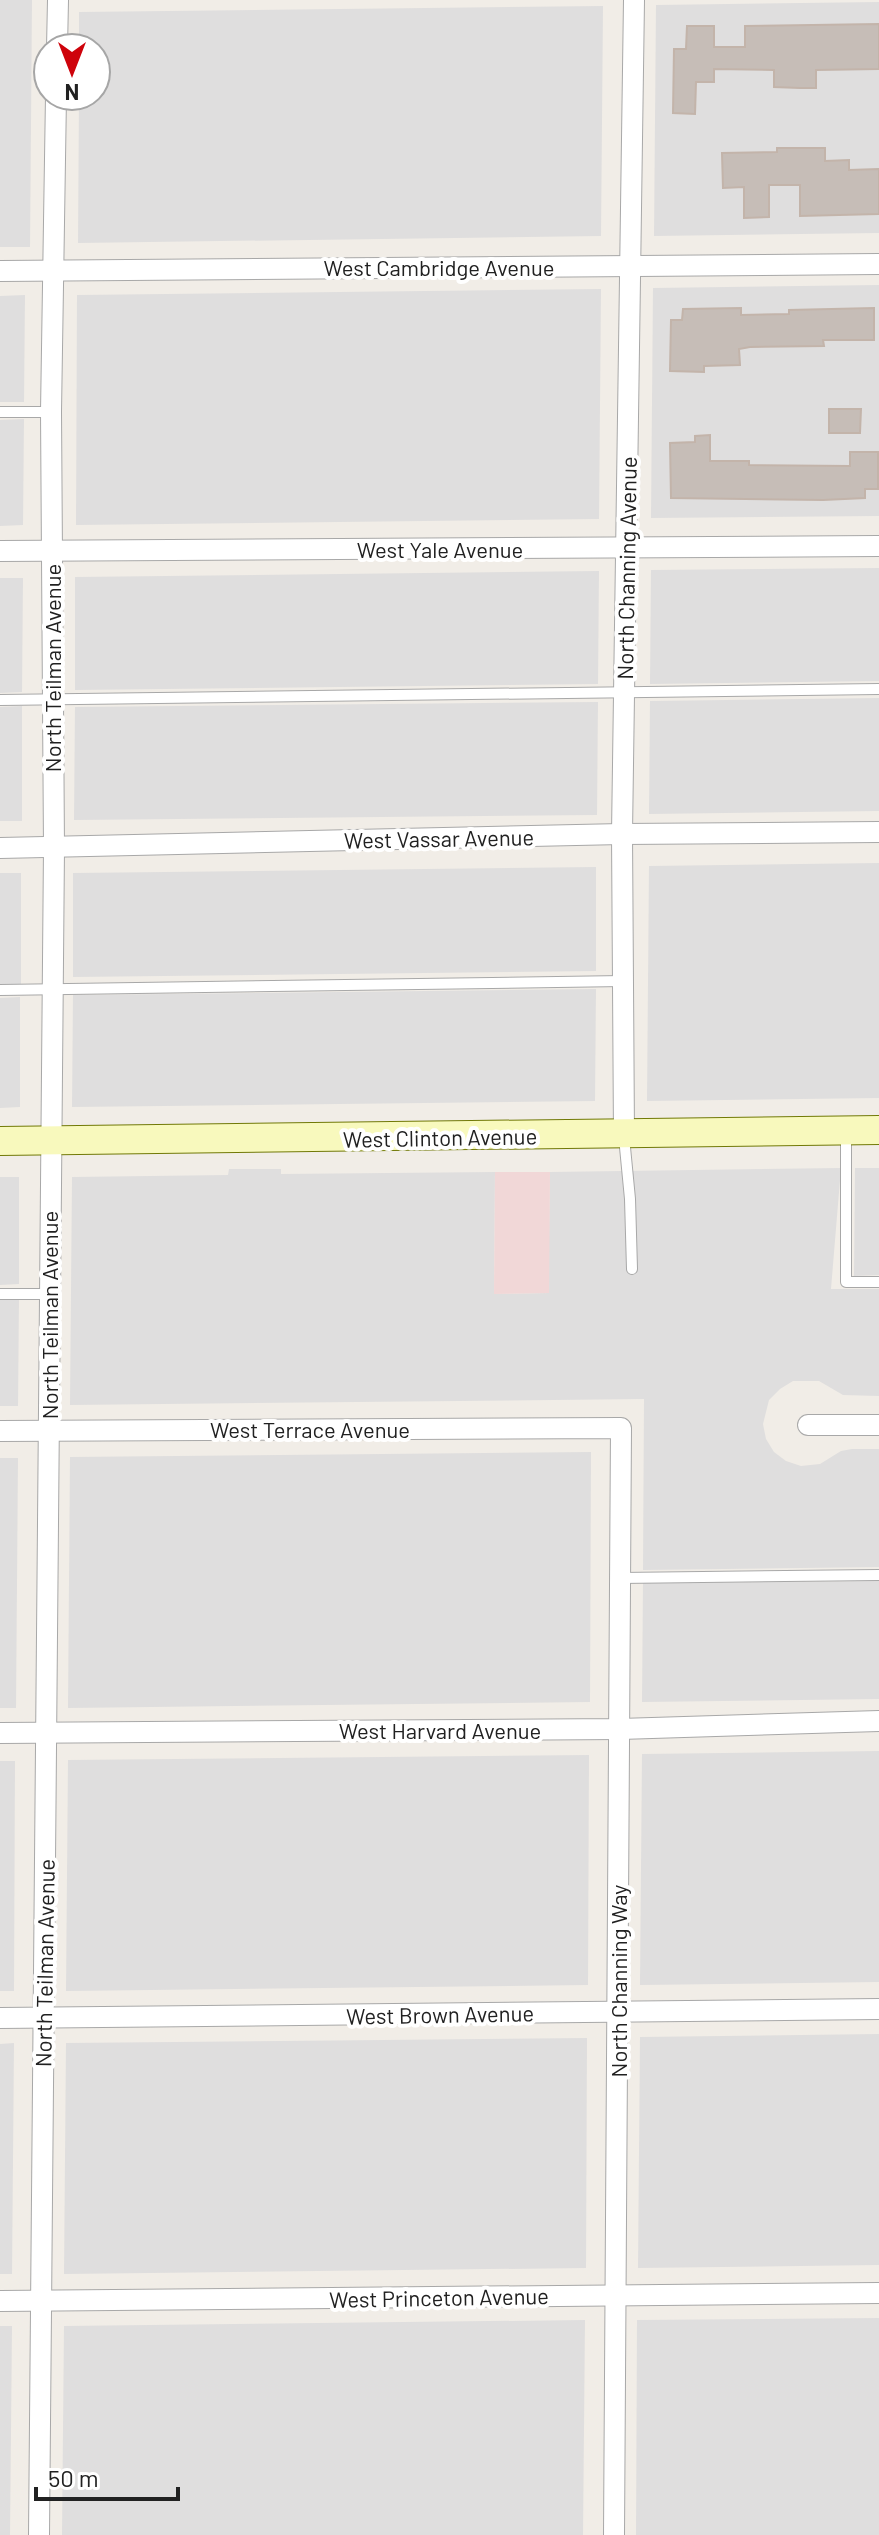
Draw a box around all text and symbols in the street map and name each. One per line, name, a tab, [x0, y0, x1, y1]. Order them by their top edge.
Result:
north arrow	[32, 32, 112, 112]
text: N	[65, 80, 79, 106]
street label: West Cambridge Avenue	[324, 254, 554, 280]
street label: North Channing Avenue	[611, 456, 641, 680]
street label: West Yale Avenue	[357, 536, 523, 562]
street label: North Teilman Avenue	[39, 564, 65, 772]
street label: West Vassar Avenue	[344, 823, 534, 853]
street label: West Clinton Avenue	[343, 1122, 537, 1152]
street label: North Teilman Avenue	[36, 1211, 62, 1419]
street label: West Terrace Avenue	[210, 1416, 410, 1442]
street label: West Harvard Avenue	[339, 1717, 541, 1743]
street label: North Teilman Avenue	[29, 1859, 59, 2067]
street label: North Channing Way	[605, 1885, 631, 2077]
street label: West Brown Avenue	[346, 1999, 534, 2029]
street label: West Princeton Avenue	[329, 2282, 549, 2312]
scale bar	[36, 2451, 178, 2501]
text: 50 m	[48, 2463, 99, 2492]

